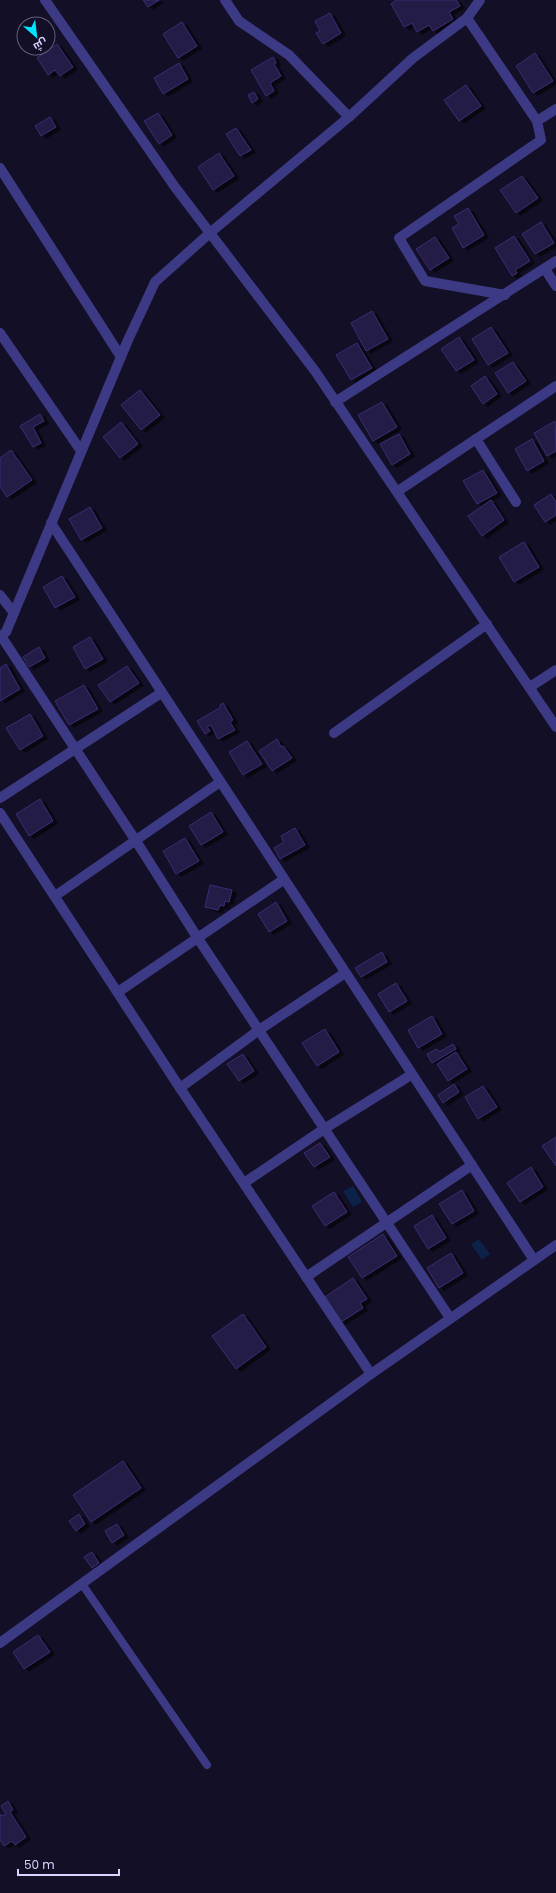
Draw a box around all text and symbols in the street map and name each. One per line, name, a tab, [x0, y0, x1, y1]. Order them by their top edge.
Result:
north arrow	[16, 16, 56, 56]
text: ش	[31, 34, 51, 55]
scale bar	[18, 1851, 119, 1877]
text: 50 m	[24, 1856, 55, 1873]

